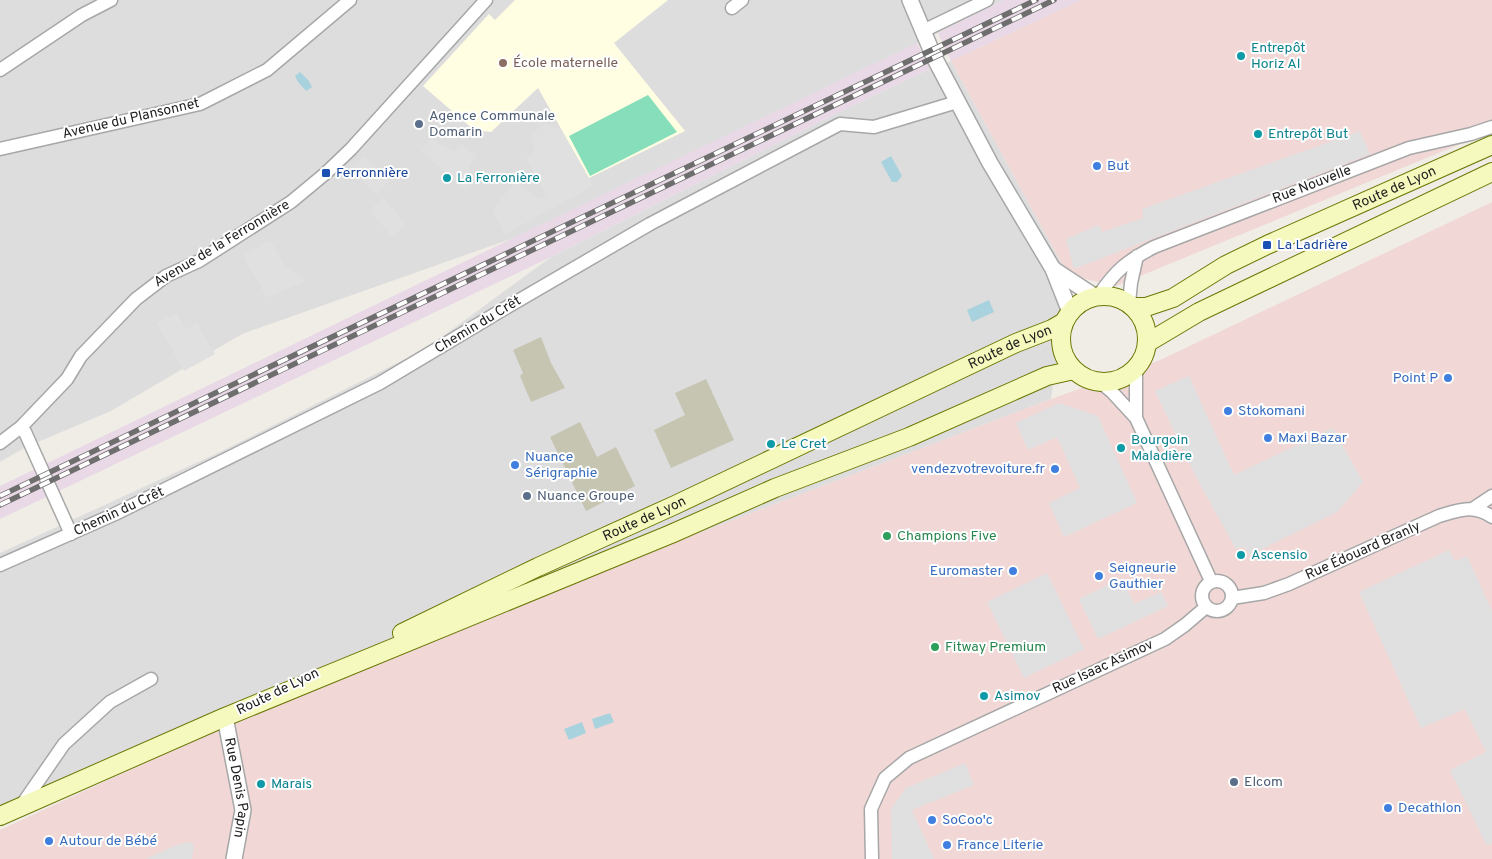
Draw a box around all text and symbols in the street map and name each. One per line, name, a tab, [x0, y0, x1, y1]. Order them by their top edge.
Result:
place label: Entrepôt Horiz Al	[1251, 40, 1306, 73]
marker: Entrepôt Horiz Al	[1235, 50, 1247, 62]
place label: École maternelle	[513, 54, 618, 72]
marker: École maternelle	[497, 57, 509, 69]
street label: Avenue du Plansonnet	[61, 95, 201, 143]
place label: Agence Communale Domarin	[429, 108, 555, 141]
marker: Agence Communale Domarin	[413, 118, 425, 130]
place label: Entrepôt But	[1268, 126, 1348, 143]
marker: Entrepôt But	[1252, 128, 1264, 140]
place label: But	[1107, 158, 1129, 175]
marker: But	[1091, 160, 1103, 172]
street label: Rue Nouvelle	[1270, 162, 1354, 208]
street label: Route de Lyon	[1350, 162, 1439, 214]
place label: Ferronnière	[336, 165, 408, 182]
marker: Ferronnière	[320, 167, 332, 179]
place label: La Ferronière	[457, 170, 540, 187]
marker: La Ferronière	[441, 172, 453, 184]
street label: Avenue de la Ferronnière	[151, 197, 293, 291]
place label: La Ladrière	[1277, 237, 1348, 254]
marker: La Ladrière	[1261, 239, 1273, 251]
street label: Chemin du Crêt	[432, 293, 524, 357]
street label: Route de Lyon	[965, 321, 1054, 373]
place label: Point P	[1393, 370, 1438, 387]
marker: Point P	[1442, 372, 1454, 384]
place label: Stokomani	[1238, 403, 1305, 420]
marker: Stokomani	[1222, 405, 1234, 417]
place label: Maxi Bazar	[1278, 430, 1348, 447]
place label: Bourgoin Maladière	[1131, 432, 1192, 465]
marker: Maxi Bazar	[1262, 432, 1274, 444]
place label: Le Cret	[781, 436, 827, 453]
marker: Le Cret	[765, 438, 777, 450]
marker: Bourgoin Maladière	[1115, 442, 1127, 454]
place label: Nuance Sérigraphie	[525, 449, 597, 482]
marker: Nuance Sérigraphie	[509, 459, 521, 471]
place label: vendezvotrevoiture.fr	[911, 461, 1046, 478]
marker: vendezvotrevoiture.fr	[1049, 463, 1061, 475]
street label: Chemin du Crêt	[71, 484, 167, 540]
place label: Nuance Groupe	[537, 488, 635, 505]
marker: Nuance Groupe	[521, 490, 533, 502]
street label: Route de Lyon	[600, 492, 689, 545]
street label: Rue Édouard Branly	[1303, 517, 1423, 584]
place label: Champions Five	[897, 528, 997, 545]
marker: Champions Five	[881, 530, 893, 542]
place label: Ascensio	[1251, 547, 1308, 564]
marker: Ascensio	[1235, 549, 1247, 561]
place label: Seigneurie Gauthier	[1109, 560, 1176, 593]
place label: Euromaster	[930, 563, 1004, 580]
marker: Euromaster	[1007, 565, 1019, 577]
marker: Seigneurie Gauthier	[1093, 570, 1105, 582]
street label: Rue Isaac Asimov	[1050, 636, 1156, 698]
place label: Fitway Premium	[945, 639, 1046, 656]
marker: Fitway Premium	[929, 641, 941, 653]
street label: Route de Lyon	[234, 665, 322, 719]
place label: Asimov	[994, 688, 1041, 705]
marker: Asimov	[978, 690, 990, 702]
street label: Rue Denis Papin	[221, 736, 252, 839]
place label: Elcom	[1244, 774, 1283, 791]
place label: Marais	[271, 776, 312, 793]
marker: Elcom	[1228, 776, 1240, 788]
marker: Marais	[255, 778, 267, 790]
place label: Decathlon	[1398, 800, 1461, 817]
marker: Decathlon	[1382, 802, 1394, 814]
place label: SoCoo'c	[942, 812, 993, 829]
marker: SoCoo'c	[926, 814, 938, 826]
place label: Autour de Bébé	[59, 833, 157, 850]
marker: Autour de Bébé	[43, 835, 55, 847]
place label: France Literie	[957, 837, 1043, 854]
marker: France Literie	[941, 839, 953, 851]

